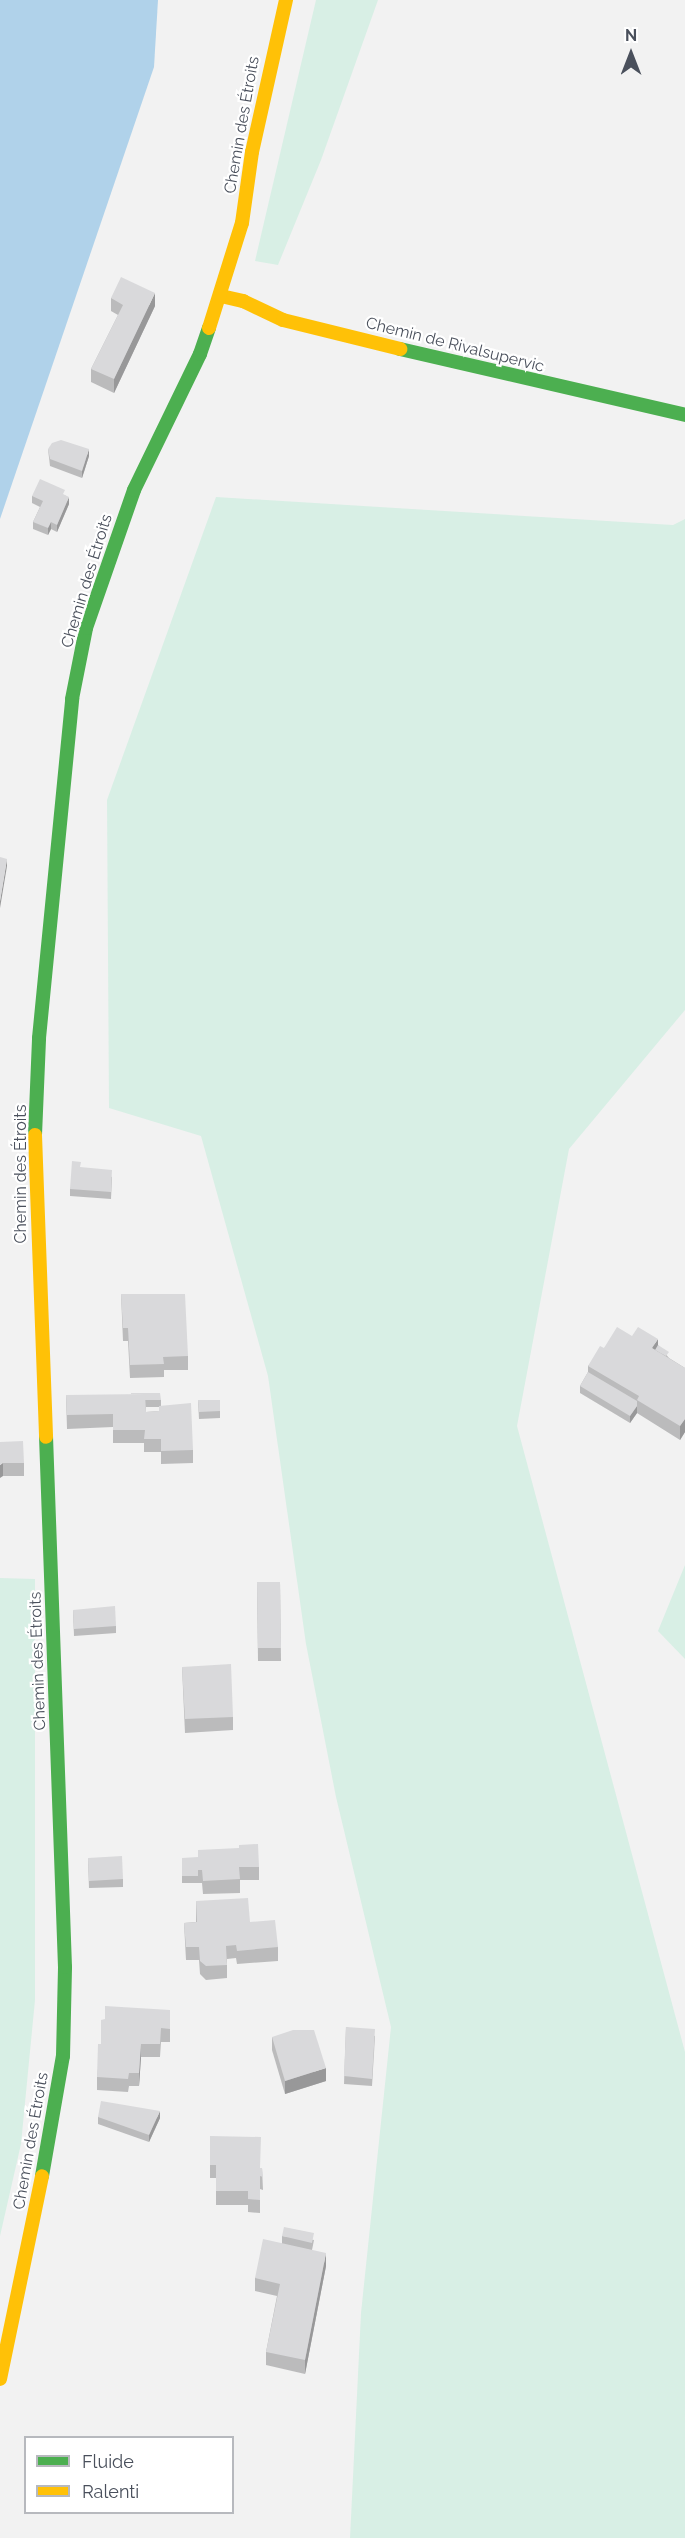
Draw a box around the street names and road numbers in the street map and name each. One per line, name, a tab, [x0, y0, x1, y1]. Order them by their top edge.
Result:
street label: Chemin des Étroits	[220, 55, 264, 195]
street label: Chemin de Rivalsupervic	[364, 314, 546, 376]
street label: Chemin des Étroits	[58, 512, 116, 650]
street label: Chemin des Étroits	[11, 1105, 31, 1243]
street label: Chemin des Étroits	[26, 1591, 50, 1731]
street label: Chemin des Étroits	[9, 2071, 53, 2211]

